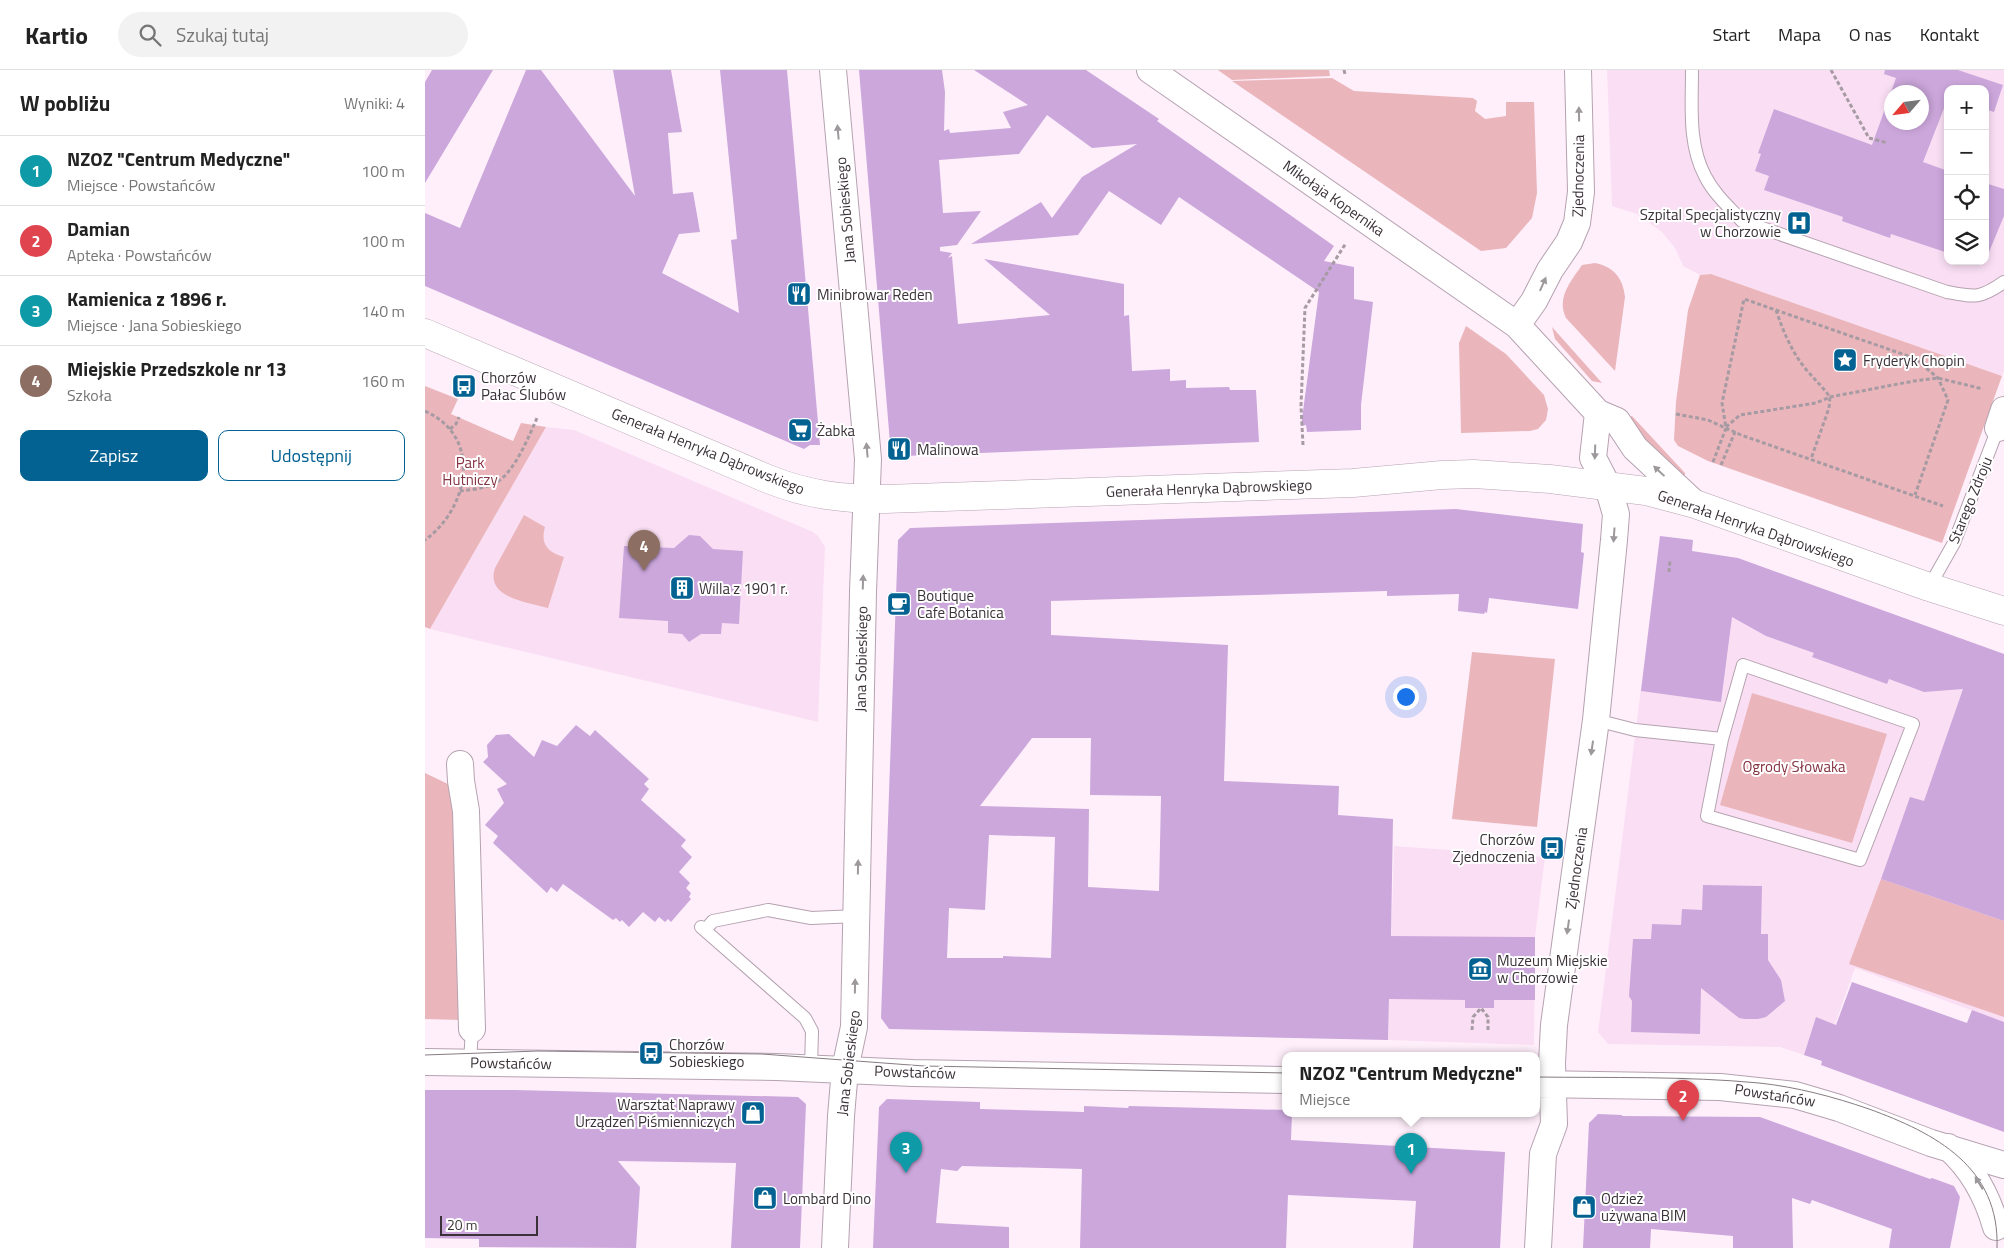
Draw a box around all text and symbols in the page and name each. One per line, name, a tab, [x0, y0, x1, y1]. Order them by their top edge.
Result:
search box	[118, 12, 468, 57]
text: Kartio	[25, 17, 88, 53]
text: Szukaj tutaj	[176, 20, 269, 49]
icon: search	[136, 21, 164, 49]
text: Start	[1713, 21, 1750, 48]
text: Mapa	[1778, 21, 1821, 48]
text: O nas	[1849, 21, 1892, 48]
text: Kontakt	[1920, 21, 1979, 48]
north arrow	[1884, 85, 1929, 130]
map controls	[1944, 85, 1989, 265]
button: +	[1944, 85, 1989, 130]
text: W pobliżu	[20, 87, 110, 119]
text: Wyniki: 4	[344, 91, 405, 115]
one-way arrow	[1575, 106, 1583, 122]
one-way arrow	[834, 123, 842, 139]
button: −	[1944, 130, 1989, 175]
street label: Zjednoczenia	[1566, 134, 1590, 217]
text: NZOZ "Centrum Medyczne"	[67, 144, 290, 173]
street label: Mikołaja Kopernika	[1278, 154, 1390, 242]
street label: Jana Sobieskiego	[829, 156, 861, 264]
text: 1	[32, 159, 40, 183]
text: 100 m	[361, 159, 405, 183]
text: Miejsce · Powstańców	[67, 173, 215, 197]
button: locate	[1944, 175, 1989, 220]
place label: Szpital Specjalistyczny w Chorzowie	[1640, 203, 1781, 243]
hospital icon: Szpital Specjalistyczny w Chorzowie	[1786, 210, 1812, 236]
text: Damian	[67, 214, 130, 243]
button: layers	[1944, 220, 1989, 265]
text: 2	[32, 229, 40, 253]
text: 100 m	[361, 229, 405, 253]
text: Apteka · Powstańców	[67, 243, 212, 267]
one-way arrow	[1539, 277, 1547, 291]
restaurant icon: Minibrowar Reden	[786, 281, 812, 307]
place label: Minibrowar Reden	[817, 283, 933, 306]
text: Kamienica z 1896 r.	[67, 284, 227, 313]
text: 3	[32, 299, 40, 323]
text: 140 m	[361, 299, 405, 323]
text: Miejsce · Jana Sobieskiego	[67, 313, 242, 337]
place icon: Fryderyk Chopin	[1832, 347, 1858, 373]
place label: Fryderyk Chopin	[1863, 349, 1965, 372]
text: Miejskie Przedszkole nr 13	[67, 354, 287, 383]
place label: Chorzów Pałac Ślubów	[481, 366, 566, 406]
text: 4	[32, 369, 40, 393]
text: 160 m	[361, 369, 405, 393]
bus stop icon: Chorzów Pałac Ślubów	[451, 373, 477, 399]
text: Szkoła	[67, 383, 112, 407]
street label: Generała Henryka Dąbrowskiego	[608, 402, 808, 500]
supermarket icon: Żabka	[787, 417, 813, 443]
place label: Żabka	[817, 419, 856, 442]
button: Zapisz	[20, 430, 208, 481]
button: Udostępnij	[218, 430, 405, 481]
restaurant icon: Malinowa	[886, 436, 912, 462]
place label: Malinowa	[917, 438, 979, 461]
one-way arrow	[863, 442, 871, 458]
one-way arrow	[1590, 444, 1598, 460]
park label: Park Hutniczy	[442, 451, 498, 491]
street label: Starego Zdroju	[1942, 453, 1998, 547]
one-way arrow	[1653, 465, 1665, 477]
street label: Generała Henryka Dąbrowskiego	[1105, 473, 1313, 503]
street label: Generała Henryka Dąbrowskiego	[1655, 483, 1858, 573]
one-way arrow	[1610, 527, 1618, 543]
pin: 4	[628, 530, 660, 571]
one-way arrow	[859, 574, 867, 590]
building icon: Willa z 1901 r.	[669, 575, 695, 601]
place label: Willa z 1901 r.	[699, 577, 788, 600]
place label: Boutique Cafe Botanica	[917, 584, 1004, 624]
cafe icon: Boutique Cafe Botanica	[886, 591, 912, 617]
street label: Jana Sobieskiego	[849, 606, 873, 712]
your location	[1393, 684, 1419, 710]
one-way arrow	[1588, 741, 1596, 757]
park label: Ogrody Słowaka	[1742, 755, 1846, 778]
street label: Zjednoczenia	[1559, 825, 1593, 910]
place label: Chorzów Zjednoczenia	[1452, 828, 1535, 868]
bus stop icon: Chorzów Zjednoczenia	[1539, 835, 1565, 861]
one-way arrow	[854, 859, 862, 875]
one-way arrow	[1563, 919, 1571, 935]
place label: Muzeum Miejskie w Chorzowie	[1497, 949, 1608, 989]
museum icon: Muzeum Miejskie w Chorzowie	[1467, 956, 1493, 982]
one-way arrow	[851, 978, 859, 994]
street label: Jana Sobieskiego	[830, 1009, 866, 1117]
place label: Chorzów Sobieskiego	[669, 1033, 745, 1073]
bus stop icon: Chorzów Sobieskiego	[638, 1040, 664, 1066]
street label: Powstańców	[470, 1051, 552, 1075]
popup	[1282, 1052, 1540, 1117]
text: NZOZ "Centrum Medyczne"	[1299, 1058, 1523, 1087]
street label: Powstańców	[874, 1059, 956, 1085]
street label: Powstańców	[1733, 1077, 1817, 1113]
pin: 2	[1667, 1080, 1699, 1121]
text: Miejsce	[1299, 1087, 1350, 1111]
place label: Warsztat Naprawy Urządzeń Piśmienniczych	[575, 1093, 735, 1133]
shop icon: Warsztat Naprawy Urządzeń Piśmienniczych	[740, 1100, 766, 1126]
pin: 3	[890, 1132, 922, 1173]
pin: 1	[1395, 1133, 1427, 1174]
one-way arrow	[1974, 1176, 1983, 1189]
shop icon: Lombard Dino	[752, 1185, 778, 1211]
place label: Lombard Dino	[783, 1187, 871, 1210]
place label: Odzież używana BIM	[1601, 1187, 1686, 1227]
shop icon: Odzież używana BIM	[1571, 1194, 1597, 1220]
scale bar	[440, 1213, 537, 1236]
text: 20 m	[447, 1214, 477, 1235]

